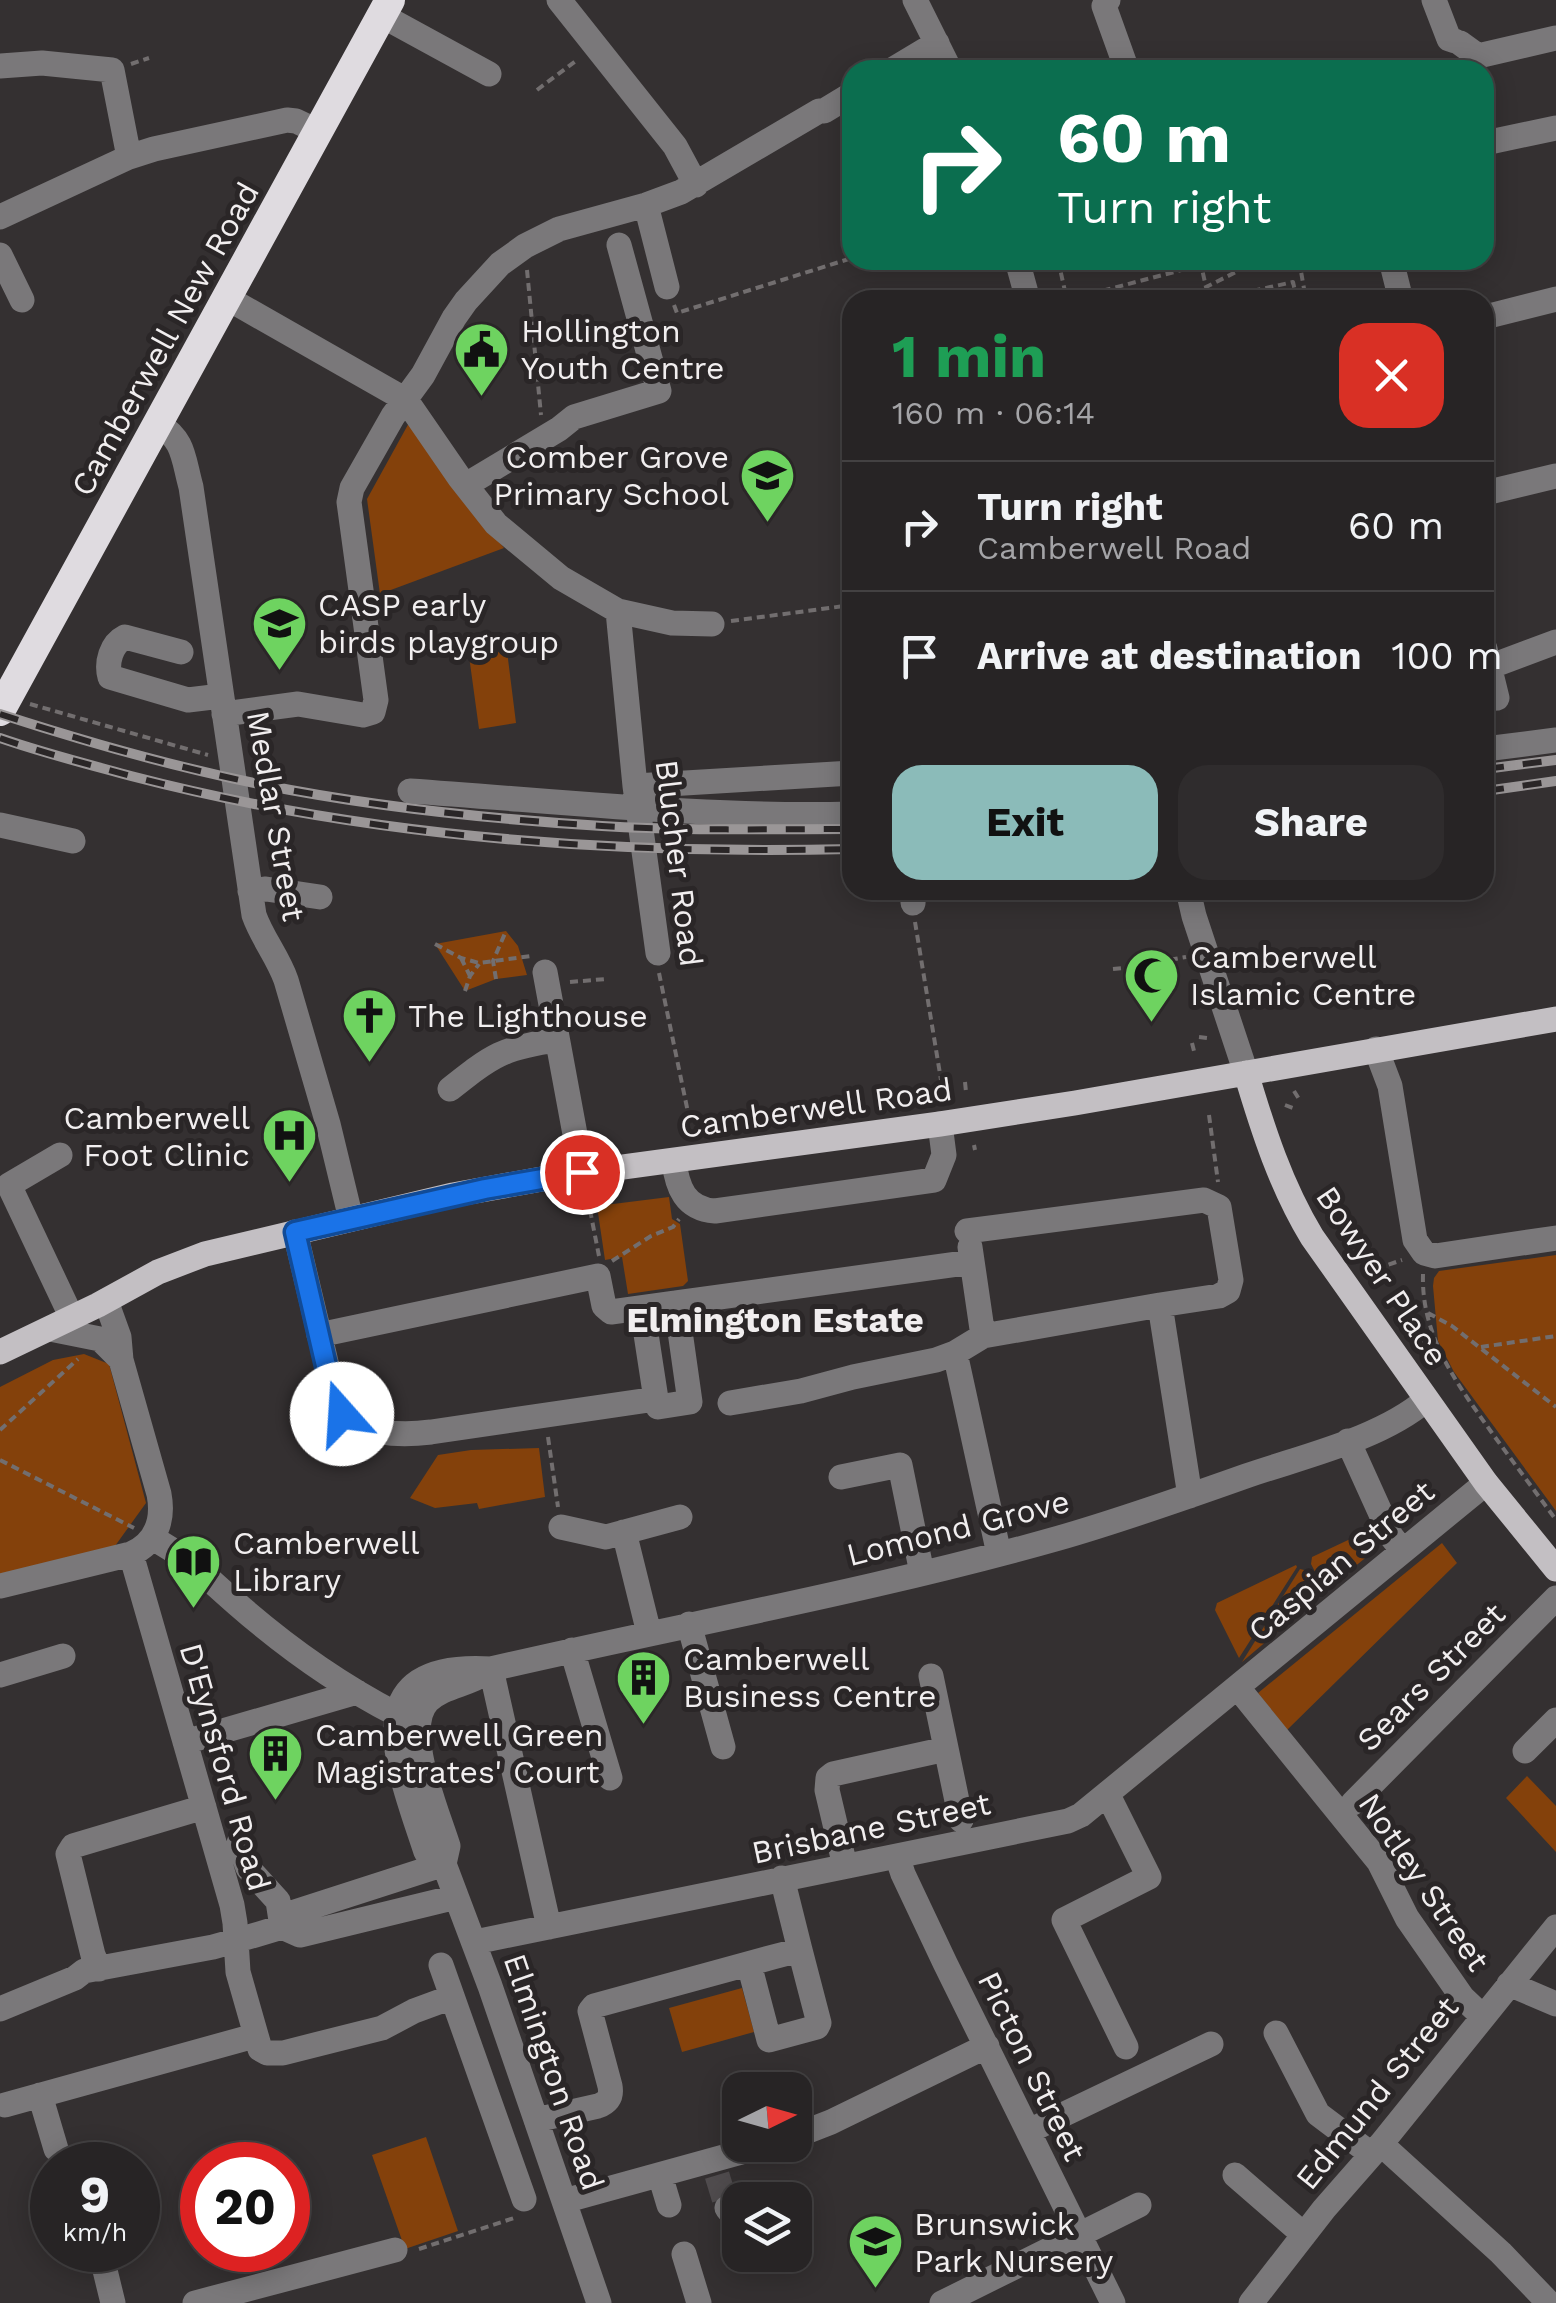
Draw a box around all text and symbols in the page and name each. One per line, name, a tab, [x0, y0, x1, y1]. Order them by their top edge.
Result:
text: 60 m	[1057, 97, 1231, 179]
icon: right	[892, 100, 1022, 230]
street label: Camberwell New Road	[63, 176, 267, 502]
text: Turn right	[1057, 181, 1271, 234]
place label: Hollington Youth Centre	[521, 312, 725, 387]
public building icon: Hollington Youth Centre	[452, 319, 512, 398]
text: 1 min	[892, 321, 1046, 392]
button: close	[1339, 323, 1444, 428]
text: 160 m · 06:14	[892, 394, 1095, 432]
place label: Comber Grove Primary School	[493, 438, 729, 513]
school or university icon: Comber Grove Primary School	[738, 445, 798, 524]
text: Turn right	[977, 485, 1163, 529]
icon: right	[892, 499, 947, 554]
text: 60 m	[1348, 504, 1444, 548]
text: Camberwell Road	[977, 529, 1251, 567]
place label: CASP early birds playgroup	[318, 586, 559, 661]
school or university icon: CASP early birds playgroup	[249, 593, 309, 672]
icon: arrive	[892, 629, 947, 684]
text: Arrive at destination	[977, 634, 1362, 678]
text: 100 m	[1392, 634, 1503, 678]
street label: Medlar Street	[239, 708, 313, 924]
street label: Blucher Road	[647, 757, 711, 969]
button: Exit	[892, 765, 1158, 880]
button: Share	[1178, 765, 1444, 880]
place label: Camberwell Islamic Centre	[1190, 938, 1416, 1013]
mosque icon: Camberwell Islamic Centre	[1121, 945, 1181, 1024]
church icon: The Lighthouse	[339, 986, 399, 1065]
place label: The Lighthouse	[408, 997, 648, 1035]
street label: Camberwell Road	[678, 1070, 954, 1146]
place label: Camberwell Foot Clinic	[64, 1099, 250, 1174]
hospital icon: Camberwell Foot Clinic	[259, 1106, 319, 1185]
pin	[540, 1130, 625, 1215]
icon: arrive	[555, 1145, 610, 1200]
street label: Bowyer Place	[1308, 1179, 1456, 1373]
district label: Elmington Estate	[626, 1299, 924, 1341]
position arrow	[290, 1362, 394, 1466]
street label: Caspian Street	[1240, 1472, 1442, 1650]
street label: Lomond Grove	[843, 1482, 1073, 1574]
place label: Camberwell Library	[233, 1524, 420, 1599]
library icon: Camberwell Library	[164, 1531, 224, 1610]
street label: Sears Street	[1349, 1595, 1513, 1759]
street label: D'Eynsford Road	[171, 1639, 279, 1895]
place label: Camberwell Business Centre	[683, 1640, 936, 1715]
building icon: Camberwell Business Centre	[614, 1647, 674, 1726]
place label: Camberwell Green Magistrates' Court	[315, 1716, 604, 1791]
building icon: Camberwell Green Magistrates' Court	[246, 1723, 306, 1802]
street label: Brisbane Street	[748, 1784, 994, 1872]
street label: Notley Street	[1351, 1786, 1497, 1978]
street label: Elmington Road	[496, 1949, 612, 2195]
street label: Picton Street	[970, 1965, 1094, 2167]
street label: Edmund Street	[1288, 1989, 1466, 2197]
north arrow	[722, 2072, 812, 2162]
map controls	[722, 2072, 812, 2272]
speed limit sign: 20	[180, 2142, 310, 2272]
text: 9	[80, 2165, 110, 2224]
button: layers	[722, 2182, 812, 2272]
place label: Brunswick Park Nursery	[914, 2205, 1114, 2280]
school or university icon: Brunswick Park Nursery	[845, 2212, 905, 2291]
text: km/h	[63, 2218, 127, 2247]

